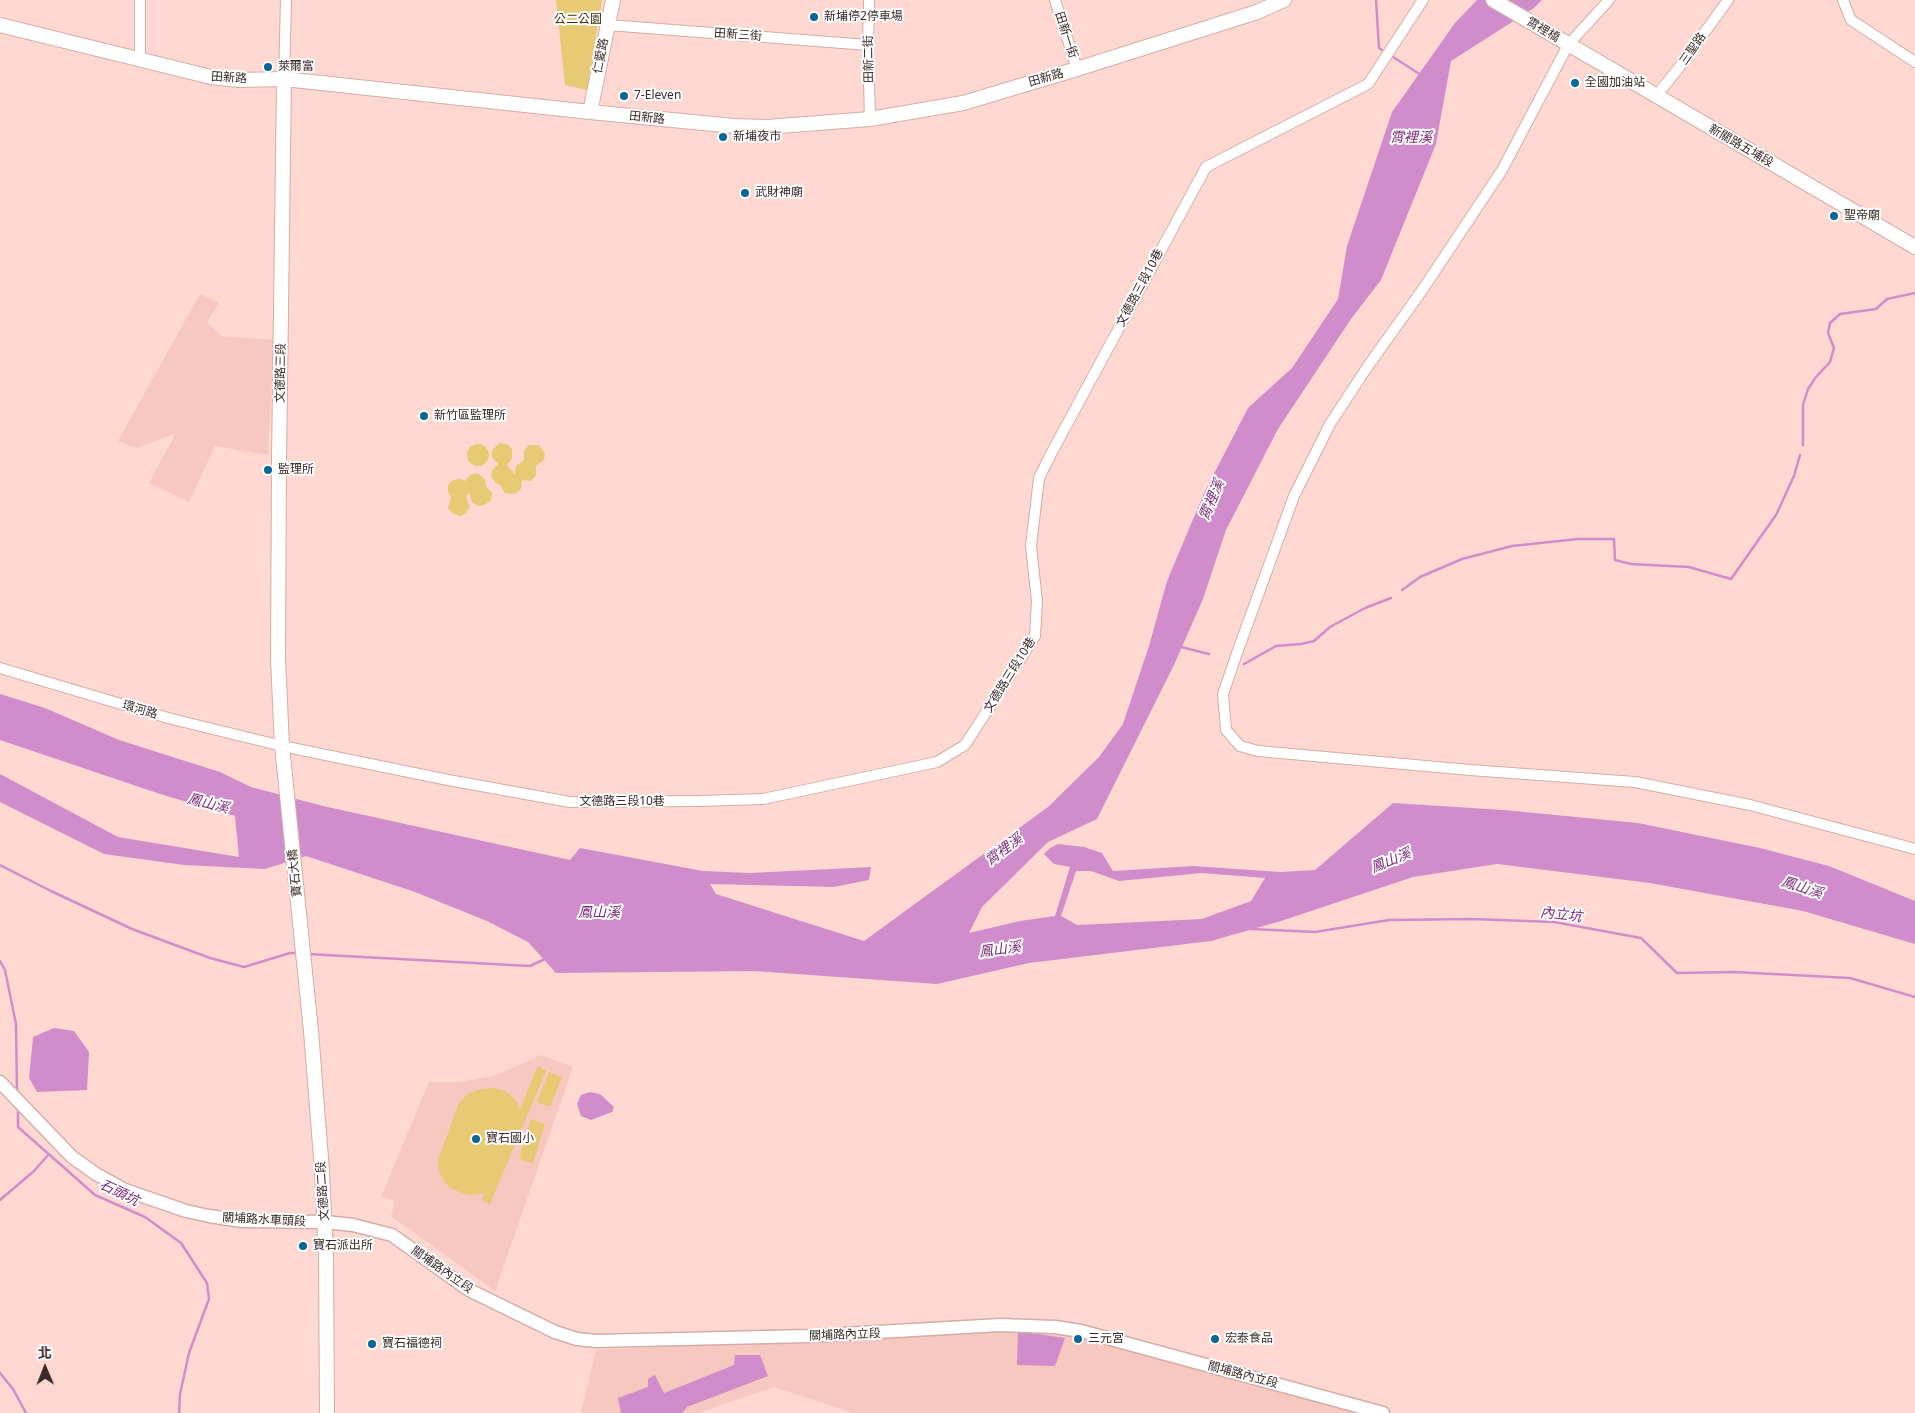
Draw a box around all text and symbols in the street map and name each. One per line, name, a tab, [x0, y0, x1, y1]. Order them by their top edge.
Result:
place label: 新埔停2停車場	[824, 10, 903, 24]
street label: 田新一街	[1052, 10, 1080, 60]
marker: 新埔停2停車場	[808, 11, 820, 23]
park label: 公二公園	[554, 13, 602, 27]
street label: 霄裡橋	[1524, 15, 1562, 45]
street label: 田新三街	[714, 26, 762, 44]
street label: 三聖路	[1677, 30, 1709, 68]
street label: 田新二街	[861, 35, 877, 83]
street label: 仁愛路	[590, 37, 612, 75]
place label: 萊爾富	[278, 60, 314, 74]
marker: 萊爾富	[262, 61, 274, 73]
street label: 田新路	[1027, 66, 1065, 90]
street label: 田新路	[211, 70, 247, 86]
place label: 全國加油站	[1585, 76, 1645, 90]
marker: 全國加油站	[1569, 77, 1581, 89]
place label: 7-Eleven	[634, 89, 681, 103]
marker: 7-Eleven	[618, 90, 630, 102]
street label: 田新路	[628, 109, 666, 127]
street label: 新關路五埔段	[1706, 122, 1776, 170]
place label: 新埔夜市	[733, 130, 781, 144]
water label: 霄裡溪	[1390, 130, 1432, 146]
marker: 新埔夜市	[717, 131, 729, 143]
place label: 武財神廟	[755, 186, 803, 200]
marker: 武財神廟	[739, 187, 751, 199]
place label: 聖帝廟	[1844, 209, 1880, 223]
marker: 聖帝廟	[1828, 210, 1840, 222]
street label: 文德路三段10巷	[1114, 247, 1166, 329]
street label: 文德路三段	[273, 343, 289, 403]
place label: 新竹區監理所	[434, 409, 506, 423]
marker: 新竹區監理所	[418, 410, 430, 422]
place label: 監理所	[278, 463, 314, 477]
marker: 監理所	[262, 464, 274, 476]
water label: 霄裡溪	[1196, 477, 1228, 523]
street label: 文德路三段10巷	[981, 635, 1039, 715]
street label: 環河路	[121, 698, 159, 722]
water label: 鳳山溪	[186, 791, 230, 817]
street label: 文德路三段10巷	[579, 795, 665, 809]
water label: 霄裡溪	[982, 831, 1026, 869]
water label: 鳳山溪	[1368, 845, 1414, 877]
street label: 寶石大橋	[285, 848, 305, 898]
water label: 鳳山溪	[1779, 874, 1825, 902]
water label: 內立坑	[1539, 904, 1583, 926]
water label: 鳳山溪	[578, 905, 620, 921]
water label: 鳳山溪	[978, 939, 1022, 961]
place label: 寶石國小	[486, 1132, 534, 1146]
marker: 寶石國小	[470, 1133, 482, 1145]
street label: 文德路二段	[314, 1161, 332, 1221]
water label: 石頭坑	[96, 1176, 142, 1210]
street label: 關埔路水車頭段	[222, 1211, 306, 1229]
place label: 寶石派出所	[313, 1239, 373, 1253]
marker: 寶石派出所	[297, 1240, 309, 1252]
street label: 關埔路內立段	[408, 1243, 476, 1297]
street label: 關埔路內立段	[809, 1327, 881, 1343]
place label: 三元宮	[1088, 1332, 1124, 1346]
place label: 宏泰食品	[1225, 1332, 1273, 1346]
marker: 三元宮	[1072, 1333, 1084, 1345]
marker: 宏泰食品	[1209, 1333, 1221, 1345]
place label: 寶石福德祠	[382, 1337, 442, 1351]
marker: 寶石福德祠	[366, 1338, 378, 1350]
north arrow	[20, 1343, 70, 1393]
text: 北	[38, 1343, 52, 1362]
street label: 關埔路內立段	[1206, 1359, 1280, 1391]

